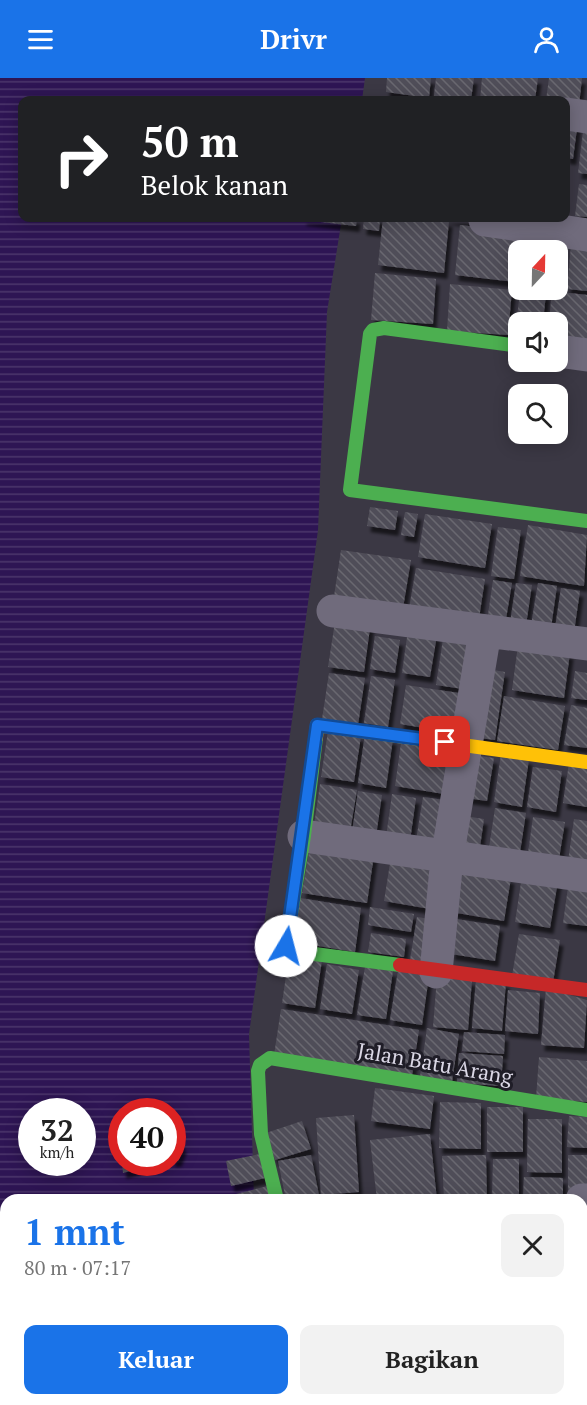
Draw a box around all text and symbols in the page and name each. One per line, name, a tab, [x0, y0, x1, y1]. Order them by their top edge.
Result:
text: Drivr	[260, 21, 327, 57]
icon: menu	[24, 23, 57, 56]
icon: person	[530, 23, 563, 56]
text: 50 m	[141, 113, 239, 169]
icon: right	[42, 120, 120, 198]
text: Belok kanan	[141, 167, 288, 203]
north arrow	[508, 240, 568, 300]
map controls	[508, 240, 568, 444]
button: sound	[508, 312, 568, 372]
button: search	[508, 384, 568, 444]
pin	[419, 716, 470, 767]
icon: arrive	[428, 725, 461, 758]
position arrow	[254, 914, 318, 978]
street label: Jalan Batu Arang	[355, 1036, 516, 1091]
speed limit sign: 40	[108, 1098, 186, 1176]
text: 32	[40, 1110, 74, 1150]
text: km/h	[40, 1142, 74, 1162]
text: 1 mnt	[24, 1208, 125, 1255]
button: close	[501, 1214, 564, 1277]
text: 80 m · 07:17	[24, 1254, 131, 1281]
button: Keluar	[24, 1325, 288, 1394]
button: Bagikan	[300, 1325, 564, 1394]

